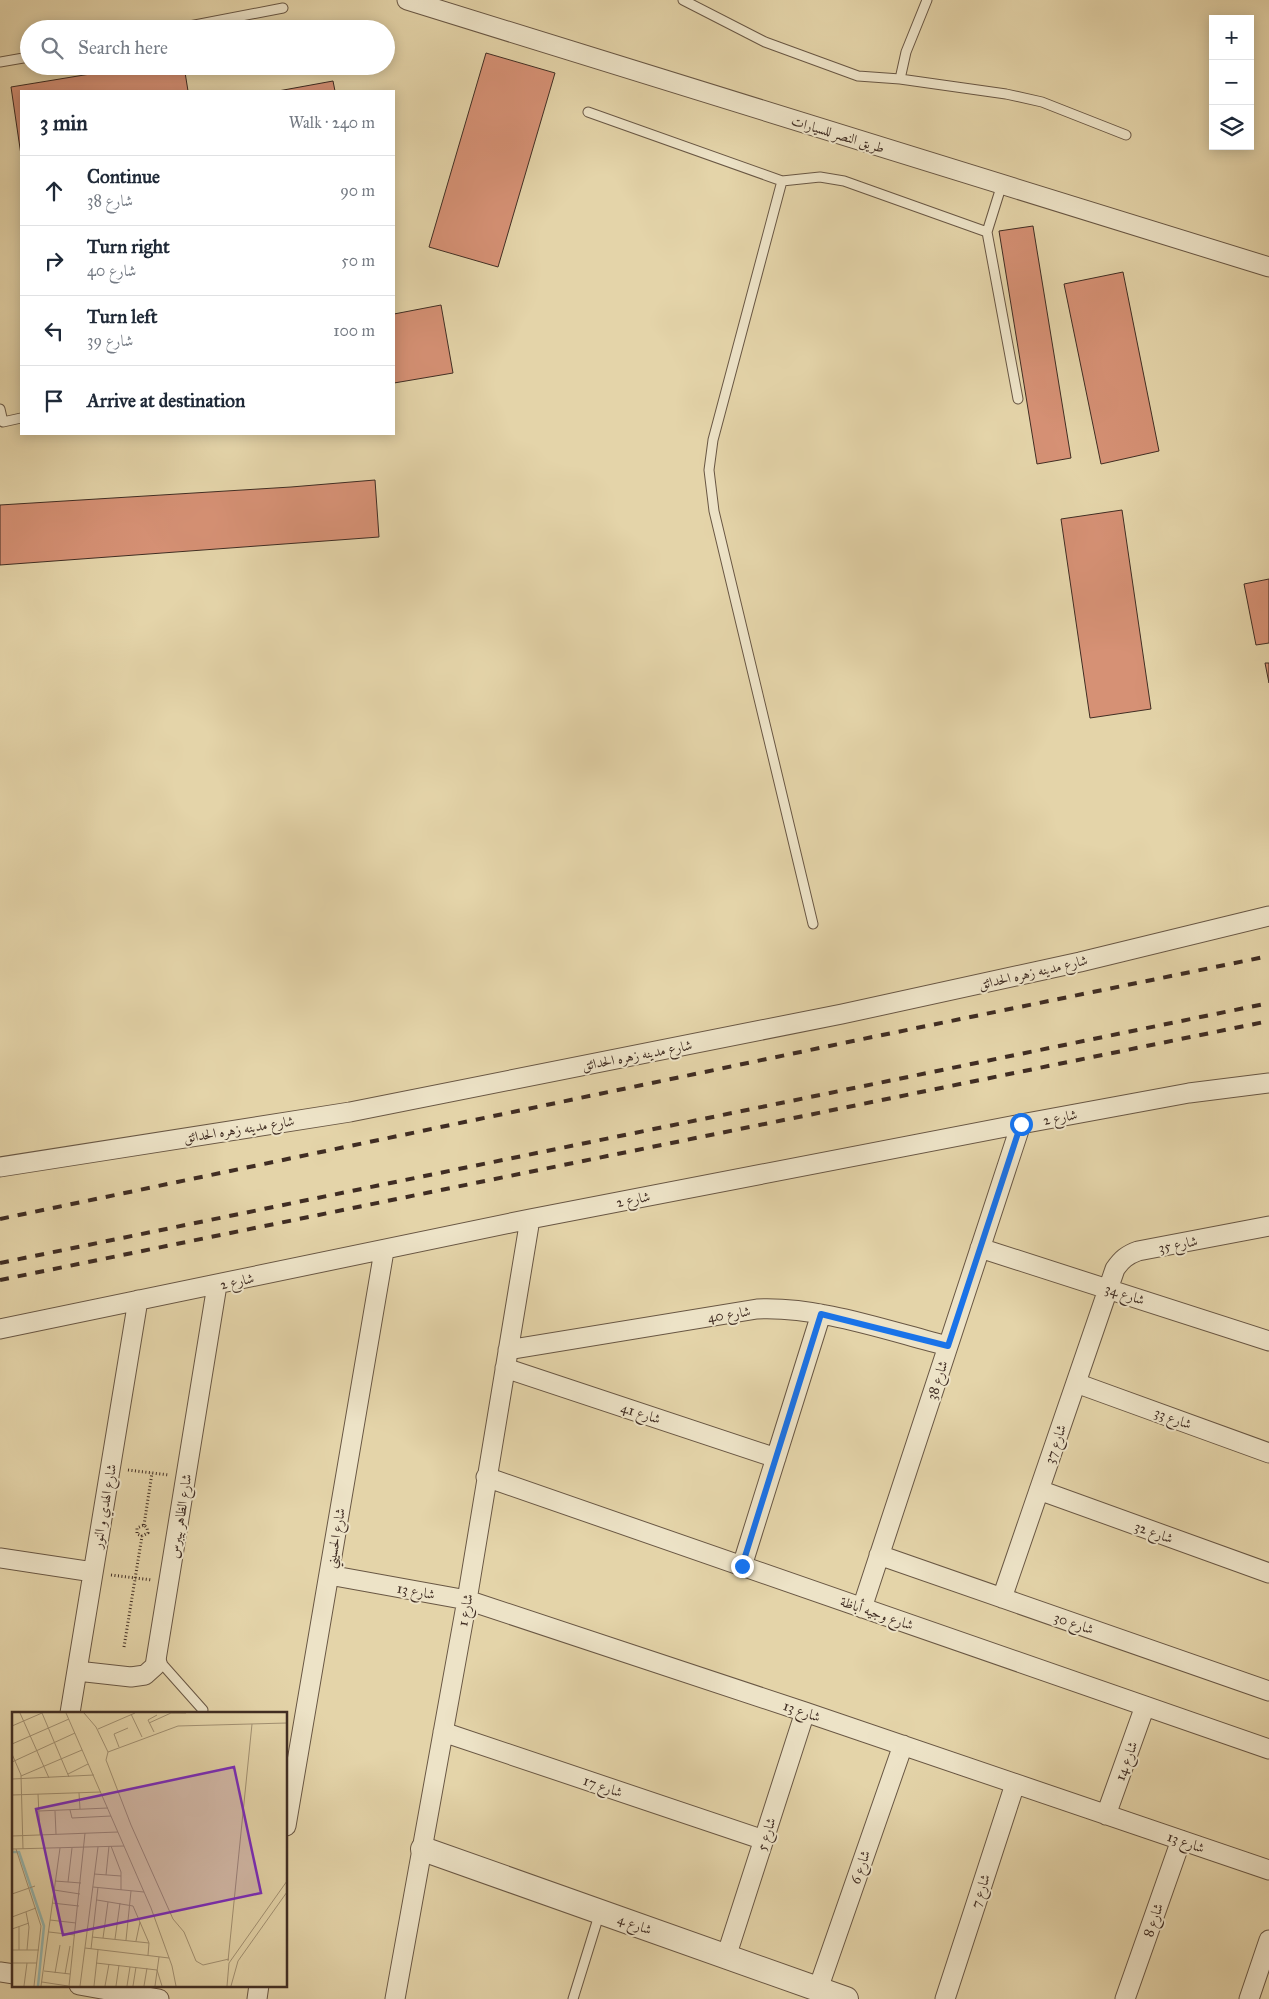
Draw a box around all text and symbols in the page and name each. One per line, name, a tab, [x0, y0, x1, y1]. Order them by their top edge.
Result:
map controls	[1209, 15, 1254, 150]
button: +	[1209, 15, 1254, 60]
search box	[20, 20, 395, 75]
icon: search	[38, 34, 66, 62]
text: Search here	[78, 36, 168, 59]
button: −	[1209, 60, 1254, 105]
button: layers	[1209, 105, 1254, 150]
text: 3 min	[40, 110, 88, 136]
street label: طريق النصر للسيارات	[789, 112, 887, 158]
text: Walk · 240 m	[289, 113, 375, 132]
text: Continue	[87, 165, 160, 188]
icon: ahead	[40, 177, 68, 205]
text: 90 m	[340, 181, 375, 200]
text: شارع 38	[87, 191, 133, 210]
text: Turn right	[87, 235, 170, 258]
icon: right	[40, 247, 68, 275]
text: 50 m	[341, 251, 375, 270]
text: شارع 40	[87, 261, 136, 280]
text: Turn left	[87, 305, 157, 328]
icon: left	[40, 317, 68, 345]
text: 100 m	[333, 321, 375, 340]
text: شارع 39	[87, 331, 133, 350]
icon: arrive	[40, 387, 68, 415]
text: Arrive at destination	[87, 389, 245, 412]
street label: شارع مدينه زهره الحدائق	[977, 952, 1090, 996]
street label: شارع مدينه زهره الحدائق	[581, 1036, 694, 1077]
street label: شارع 2	[1042, 1106, 1079, 1132]
street label: شارع مدينه زهره الحدائق	[183, 1112, 296, 1150]
route start	[1010, 1113, 1033, 1136]
street label: شارع 2	[615, 1188, 652, 1214]
street label: شارع 35	[1157, 1232, 1200, 1260]
street label: شارع 2	[219, 1270, 256, 1296]
street label: شارع 34	[1102, 1280, 1147, 1312]
street label: شارع 40	[706, 1303, 752, 1329]
street label: شارع 38	[923, 1358, 955, 1403]
street label: شارع 41	[618, 1399, 663, 1431]
street label: شارع 33	[1151, 1404, 1194, 1436]
street label: شارع 37	[1041, 1422, 1073, 1467]
street label: شارع الهدي و النور	[88, 1463, 123, 1552]
street label: شارع الظاهر بيبرس	[165, 1473, 199, 1560]
street label: شارع الحسيني	[322, 1507, 353, 1570]
street label: شارع 32	[1131, 1518, 1175, 1550]
route end	[731, 1555, 754, 1578]
street label: شارع 13	[395, 1580, 436, 1606]
street label: شارع وجيه أباظة	[837, 1591, 916, 1637]
street label: شارع 1	[454, 1592, 480, 1628]
street label: شارع 30	[1051, 1609, 1096, 1641]
street label: شارع 13	[780, 1697, 823, 1729]
inset map	[12, 1712, 288, 1986]
street label: شارع 14	[1112, 1739, 1144, 1784]
street label: شارع 17	[580, 1772, 625, 1804]
street label: شارع 5	[753, 1815, 783, 1854]
street label: شارع 13	[1164, 1828, 1207, 1860]
street label: شارع 6	[847, 1848, 877, 1887]
street label: شارع 7	[967, 1872, 997, 1911]
street label: شارع 8	[1140, 1901, 1170, 1940]
street label: شارع 4	[614, 1910, 654, 1941]

